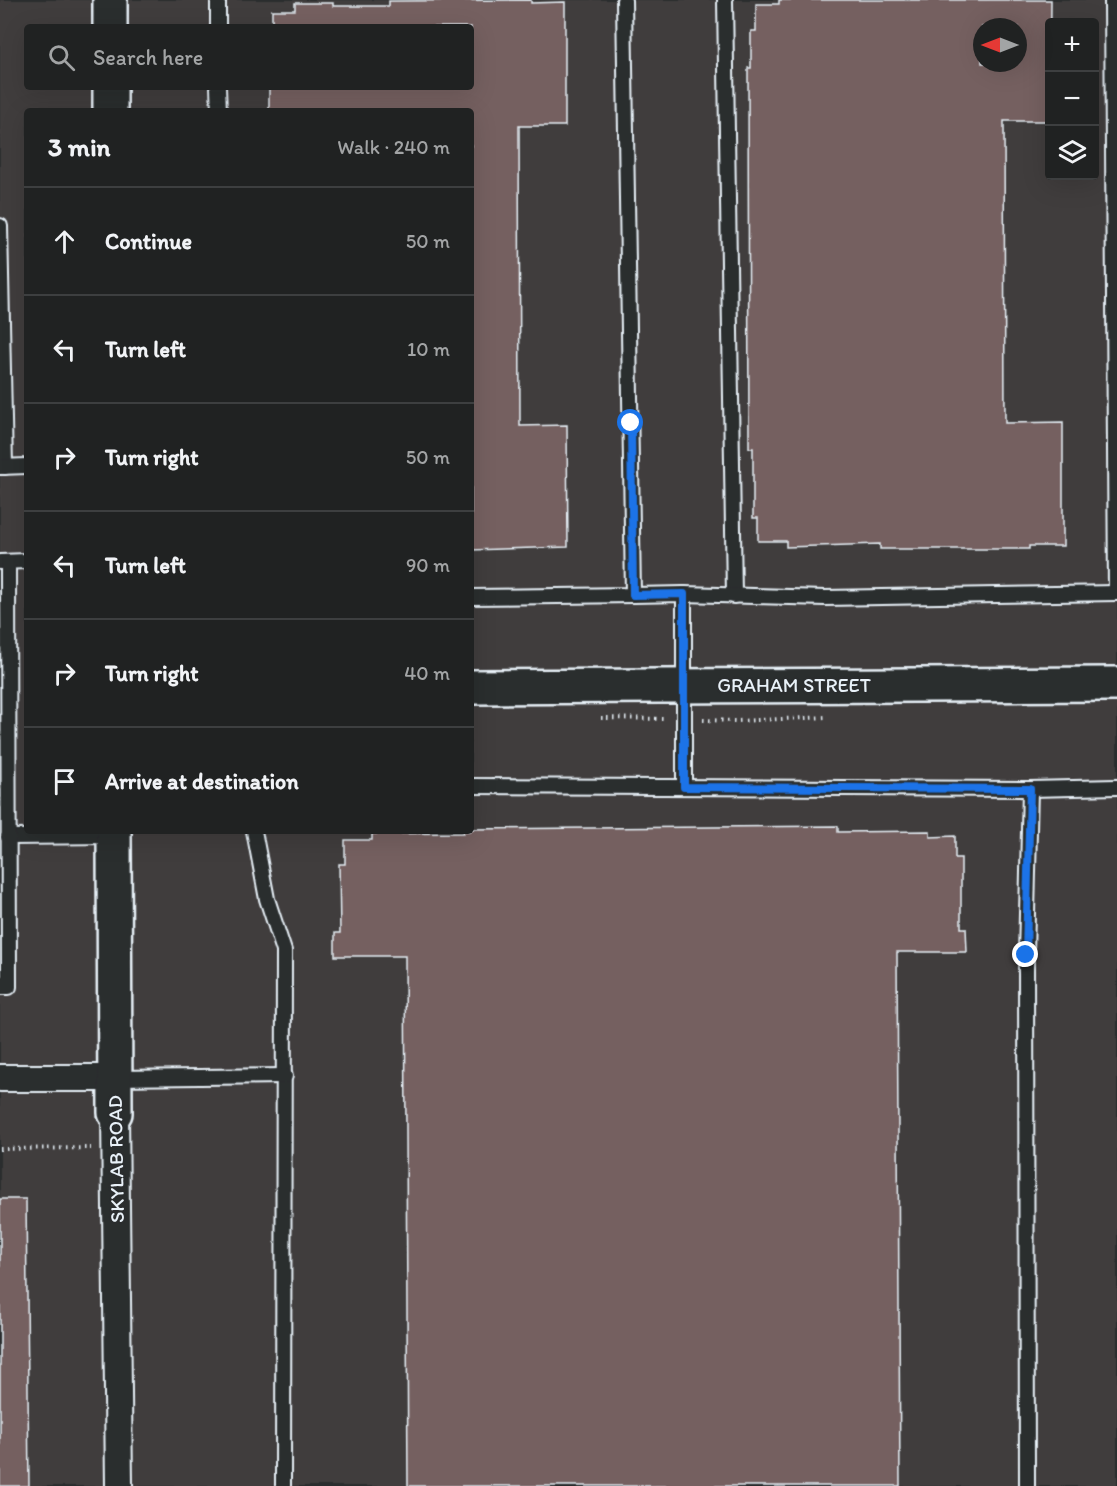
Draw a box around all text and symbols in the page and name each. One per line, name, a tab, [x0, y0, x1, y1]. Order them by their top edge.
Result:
north arrow	[973, 18, 1027, 72]
map controls	[1045, 18, 1099, 180]
button: +	[1045, 18, 1099, 72]
search box	[24, 24, 474, 90]
icon: search	[45, 41, 78, 74]
text: Search here	[93, 44, 203, 71]
button: −	[1045, 72, 1099, 126]
button: layers	[1045, 126, 1099, 180]
text: 3 min	[48, 131, 110, 163]
text: Walk · 240 m	[337, 135, 450, 159]
icon: ahead	[48, 225, 81, 258]
text: Continue	[105, 228, 192, 255]
text: 50 m	[406, 229, 450, 253]
icon: left	[48, 333, 81, 366]
text: Turn left	[105, 336, 186, 363]
text: 10 m	[407, 337, 450, 361]
route start	[617, 409, 643, 435]
icon: right	[48, 441, 81, 474]
text: Turn right	[105, 444, 199, 471]
text: 50 m	[406, 445, 450, 469]
icon: left	[48, 549, 81, 582]
text: Turn left	[105, 552, 186, 579]
text: 90 m	[406, 553, 450, 577]
icon: right	[48, 657, 81, 690]
text: Turn right	[105, 660, 199, 687]
text: 40 m	[404, 661, 450, 685]
street label: GRAHAM STREET	[717, 673, 871, 697]
icon: arrive	[48, 765, 81, 798]
text: Arrive at destination	[105, 768, 299, 795]
route end	[1012, 941, 1038, 967]
street label: SKYLAB ROAD	[103, 1095, 129, 1223]

